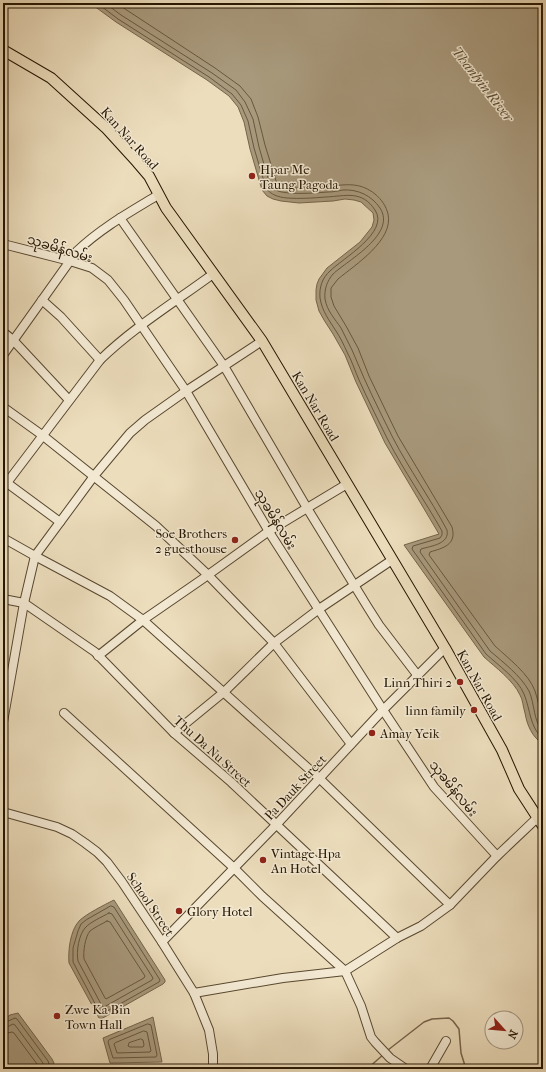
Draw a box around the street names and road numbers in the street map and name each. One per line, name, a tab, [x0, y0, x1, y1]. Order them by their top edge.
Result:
street label: Kan Nar Road	[98, 104, 162, 173]
street label: သုခမိန်လမ်း	[24, 230, 95, 268]
street label: Kan Nar Road	[289, 369, 343, 445]
street label: သုခမိန်လမ်း	[249, 486, 300, 554]
street label: Kan Nar Road	[454, 647, 506, 724]
street label: Thu Da Nu Street	[171, 713, 255, 790]
street label: Pa Dauk Street	[261, 751, 330, 823]
street label: သုခမိန်လမ်း	[424, 757, 481, 821]
street label: School Street	[124, 870, 178, 939]

